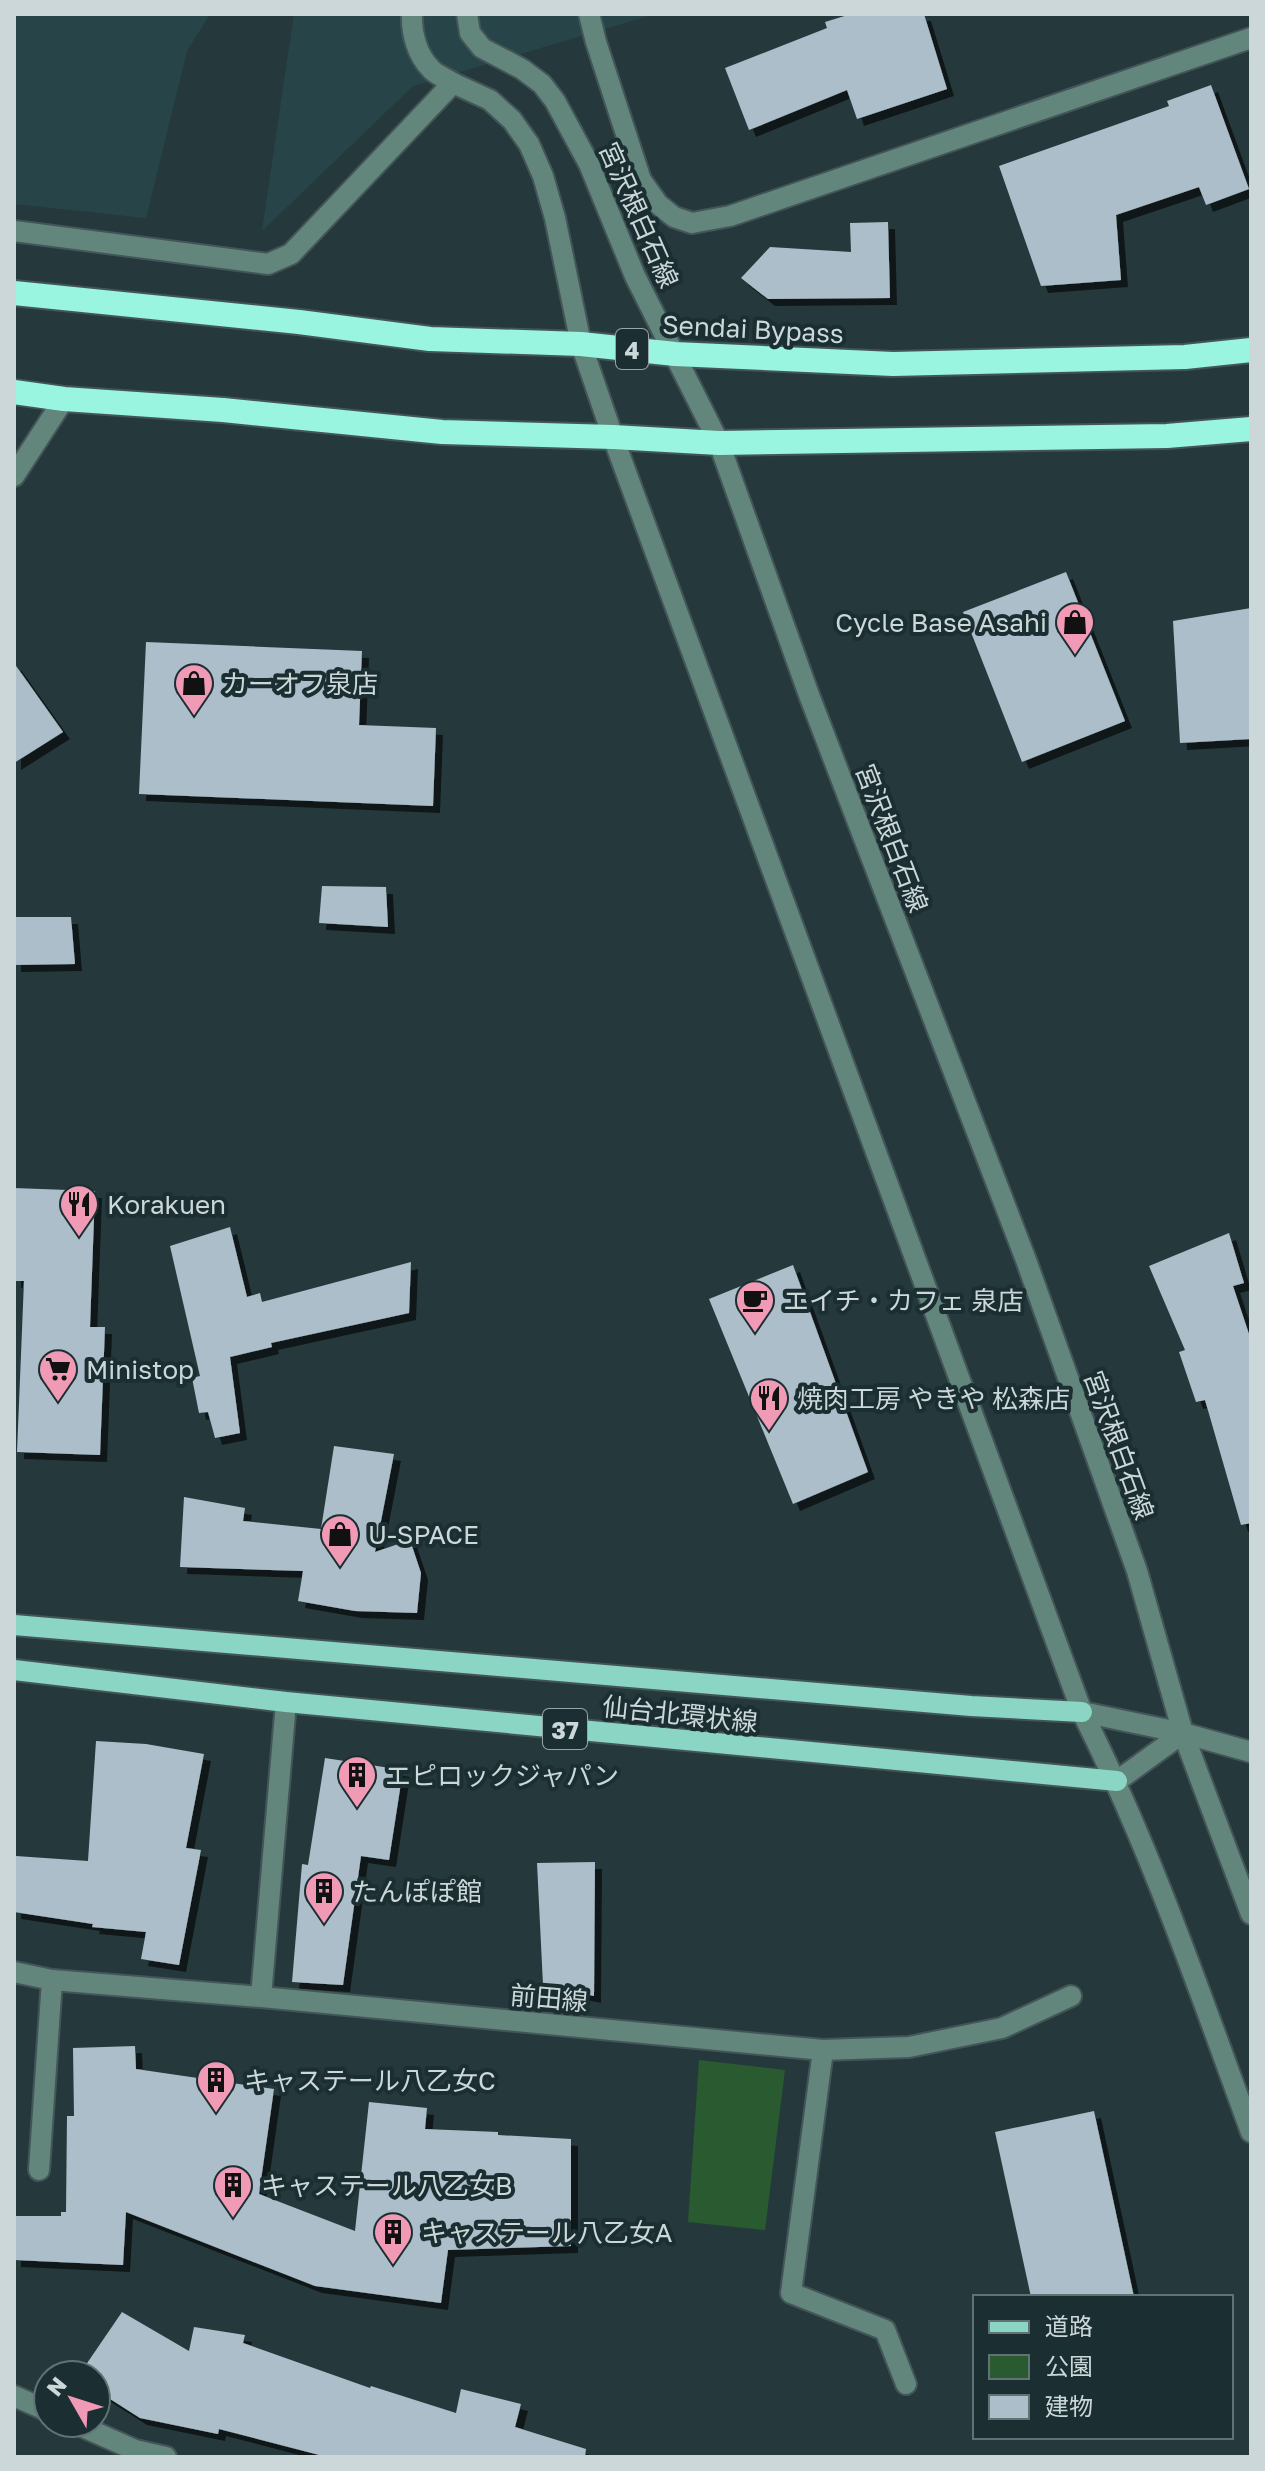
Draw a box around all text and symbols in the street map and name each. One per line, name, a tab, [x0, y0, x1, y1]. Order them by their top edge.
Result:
street label: 宮沢根白石線	[593, 137, 685, 293]
street label: Sendai Bypass	[661, 309, 845, 349]
road number: 4	[616, 329, 648, 369]
shop icon: Cycle Base Asahi	[1054, 601, 1096, 656]
place label: Cycle Base Asahi	[835, 607, 1047, 638]
shop icon: カーオフ泉店	[173, 662, 215, 717]
place label: カーオフ泉店	[222, 668, 378, 699]
street label: 宮沢根白石線	[850, 760, 934, 916]
restaurant icon: Korakuen	[58, 1183, 100, 1238]
place label: Korakuen	[107, 1189, 226, 1220]
cafe icon: エイチ・カフェ 泉店	[734, 1279, 776, 1334]
place label: エイチ・カフェ 泉店	[783, 1285, 1024, 1316]
supermarket icon: Ministop	[37, 1348, 79, 1403]
place label: Ministop	[86, 1354, 194, 1385]
street label: 宮沢根白石線	[1078, 1366, 1160, 1524]
restaurant icon: 焼肉工房 やきや 松森店	[748, 1377, 790, 1432]
place label: 焼肉工房 やきや 松森店	[797, 1383, 1070, 1414]
shop icon: U-SPACE	[319, 1513, 361, 1568]
place label: U-SPACE	[368, 1519, 479, 1550]
street label: 仙台北環状線	[601, 1690, 759, 1738]
road number: 37	[543, 1709, 587, 1749]
building icon: エピロックジャパン	[336, 1754, 378, 1809]
place label: エピロックジャパン	[385, 1760, 619, 1791]
building icon: たんぽぽ館	[303, 1870, 345, 1925]
place label: たんぽぽ館	[352, 1876, 482, 1907]
street label: 前田線	[509, 1979, 589, 2017]
building icon: キャステール八乙女C	[195, 2059, 237, 2114]
place label: キャステール八乙女C	[244, 2065, 496, 2096]
building icon: キャステール八乙女B	[212, 2164, 254, 2219]
place label: キャステール八乙女B	[261, 2170, 512, 2201]
building icon: キャステール八乙女A	[372, 2211, 414, 2266]
place label: キャステール八乙女A	[421, 2217, 672, 2248]
legend	[973, 2295, 1233, 2439]
text: 道路	[1045, 2311, 1093, 2340]
text: 公園	[1045, 2351, 1093, 2380]
north arrow	[32, 2359, 112, 2439]
text: N	[40, 2371, 72, 2401]
text: 建物	[1045, 2391, 1093, 2420]

